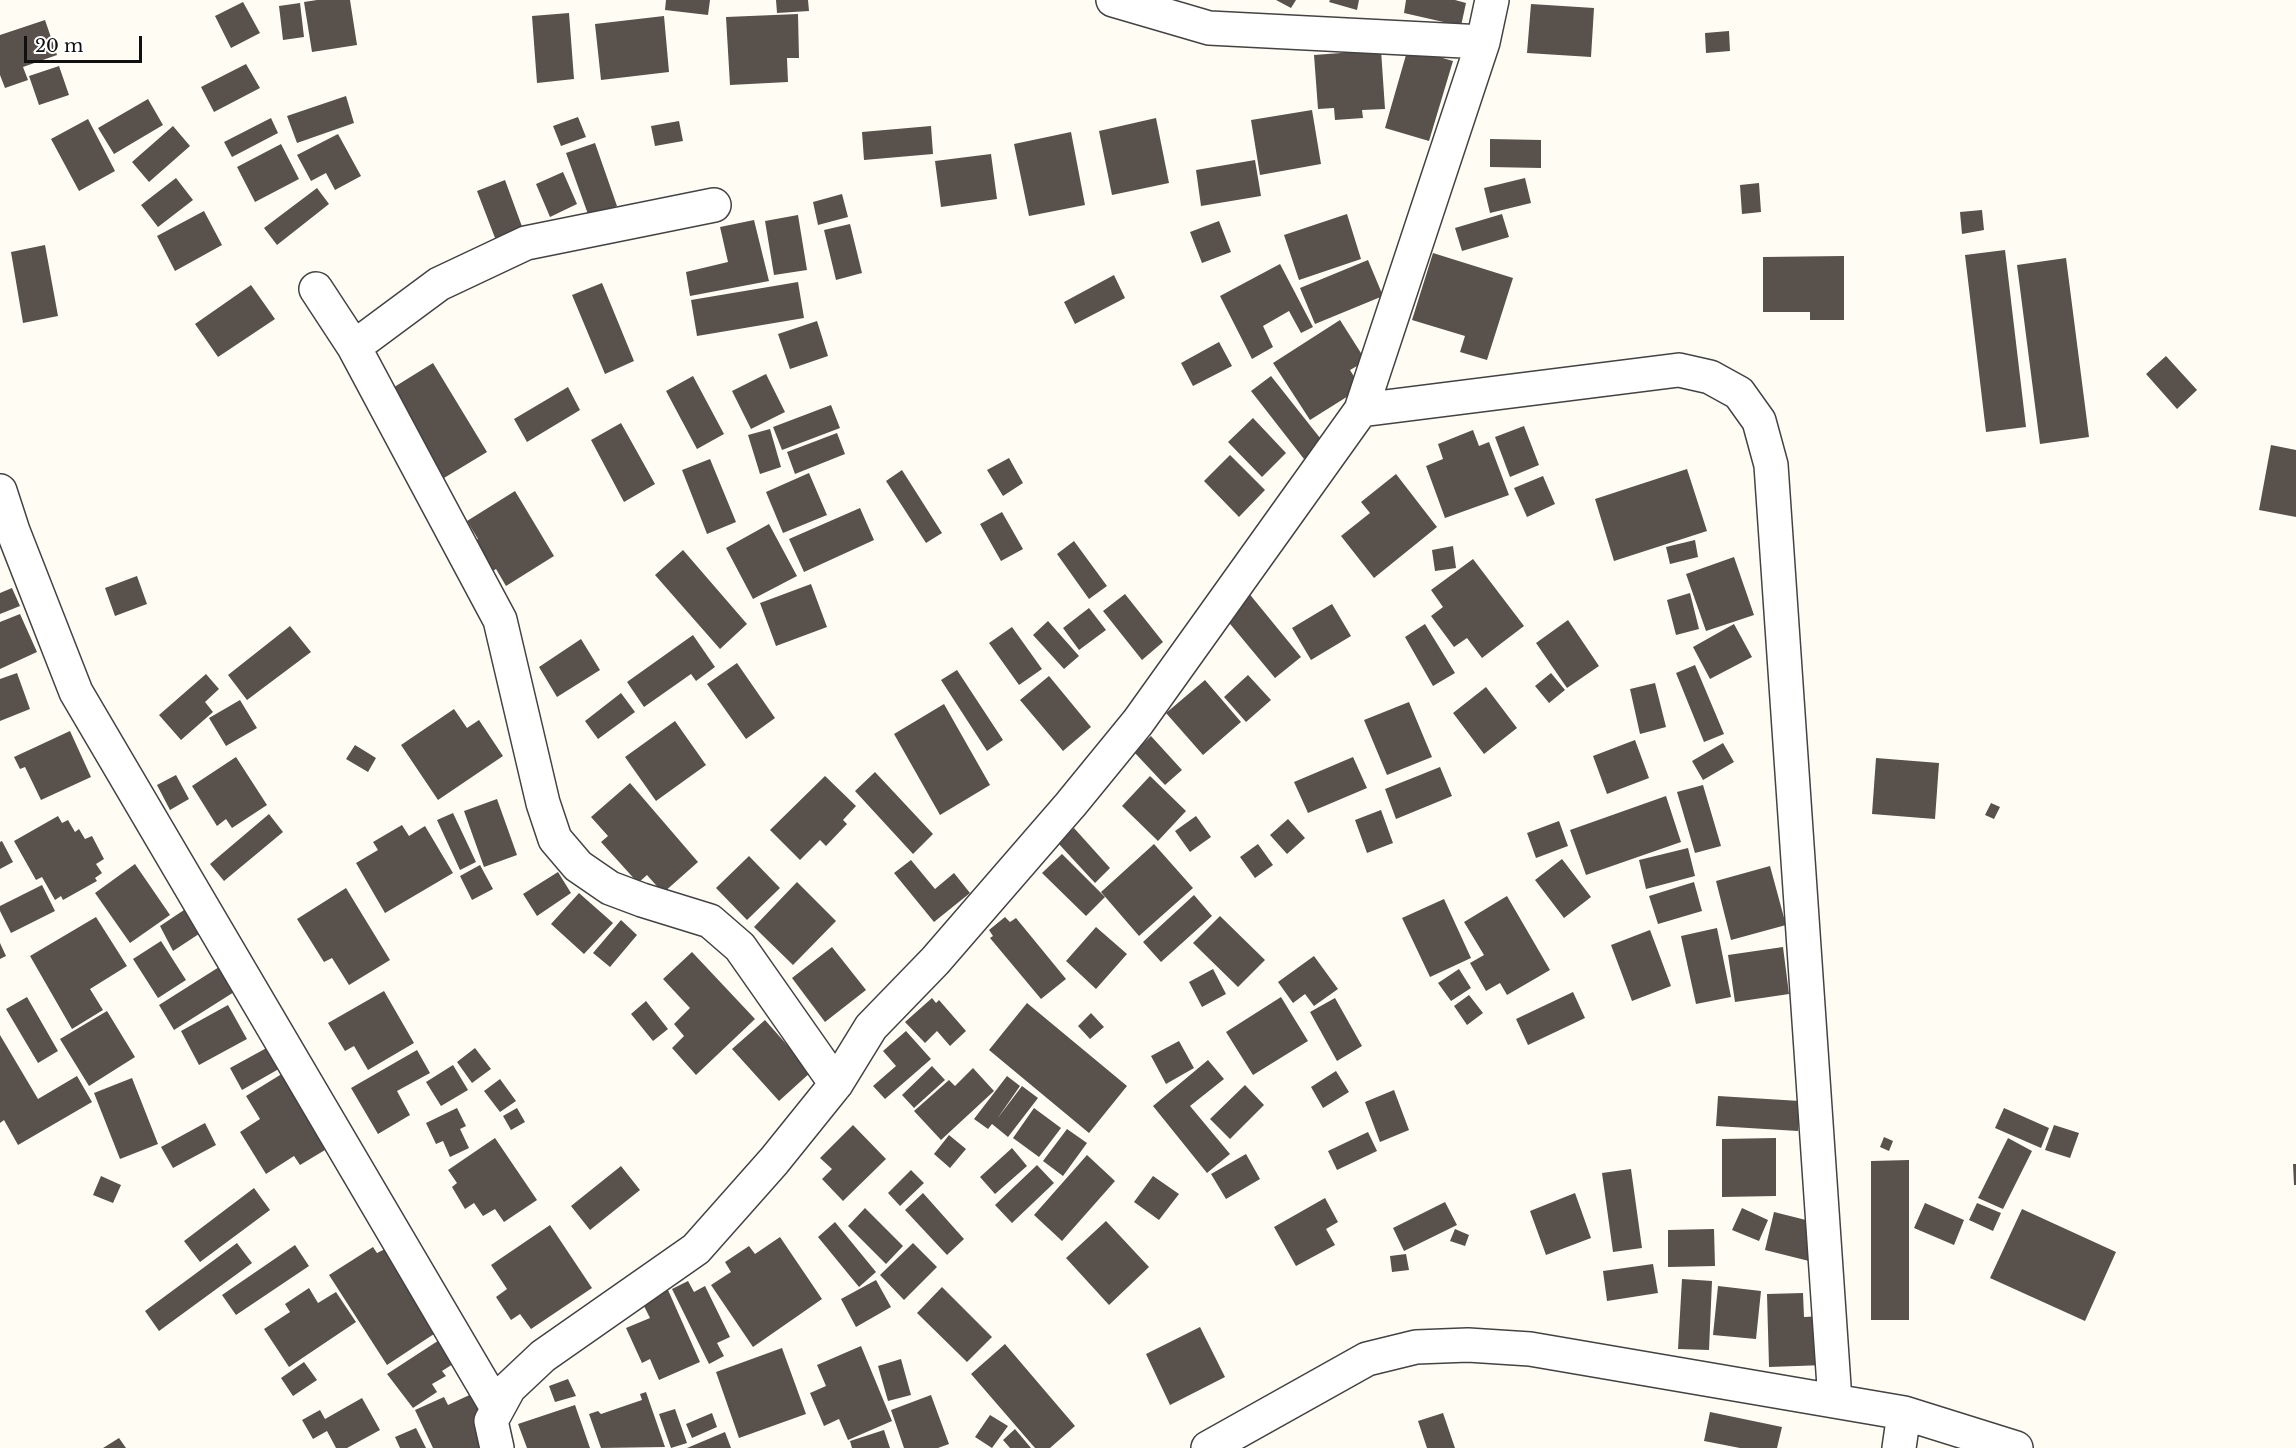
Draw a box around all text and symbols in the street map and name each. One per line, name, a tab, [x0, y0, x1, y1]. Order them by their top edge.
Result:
scale bar	[27, 24, 146, 62]
text: 20 m	[35, 35, 83, 57]

